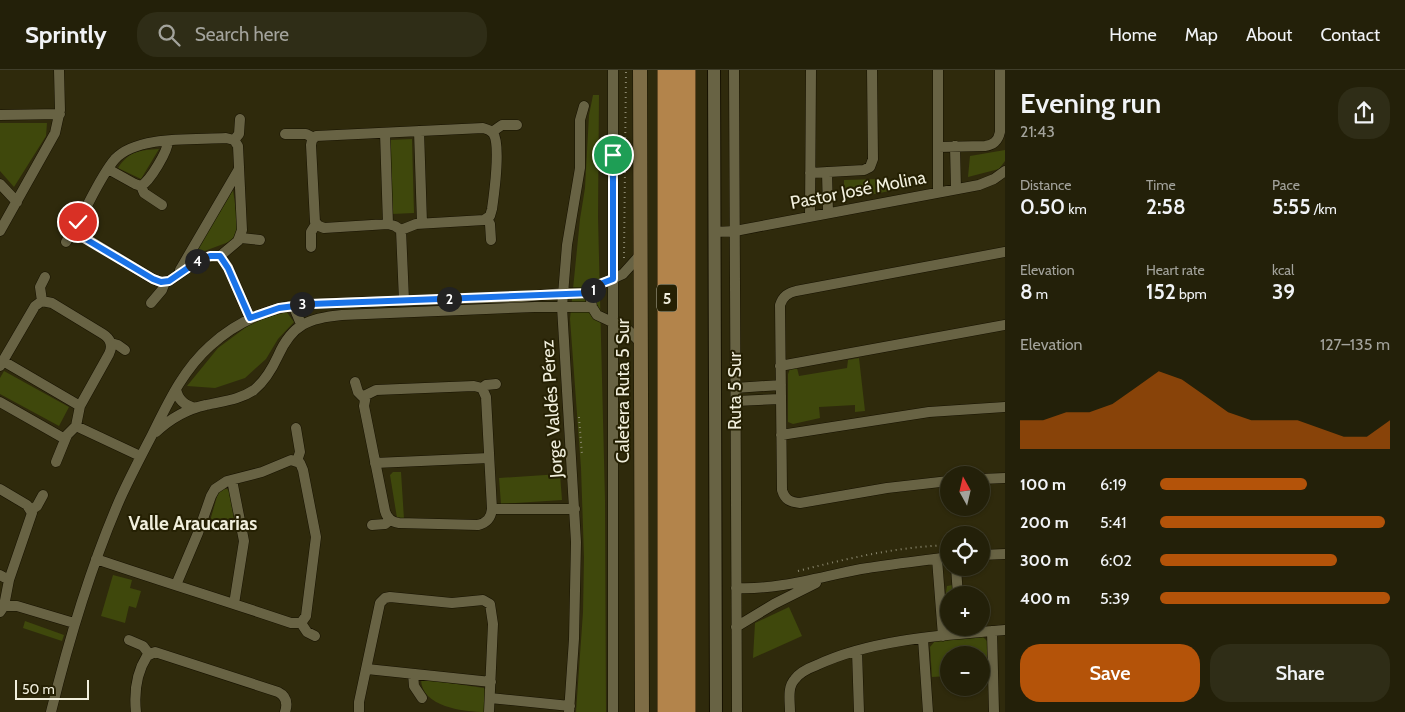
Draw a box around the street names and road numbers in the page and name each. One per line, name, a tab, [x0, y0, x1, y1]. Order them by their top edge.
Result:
street label: Pastor José Molina	[788, 166, 928, 214]
road number: 5	[657, 284, 677, 312]
street label: Caletera Ruta 5 Sur	[612, 318, 634, 463]
street label: Jorge Valdés Pérez	[536, 339, 568, 480]
street label: Ruta 5 Sur	[724, 352, 746, 430]

